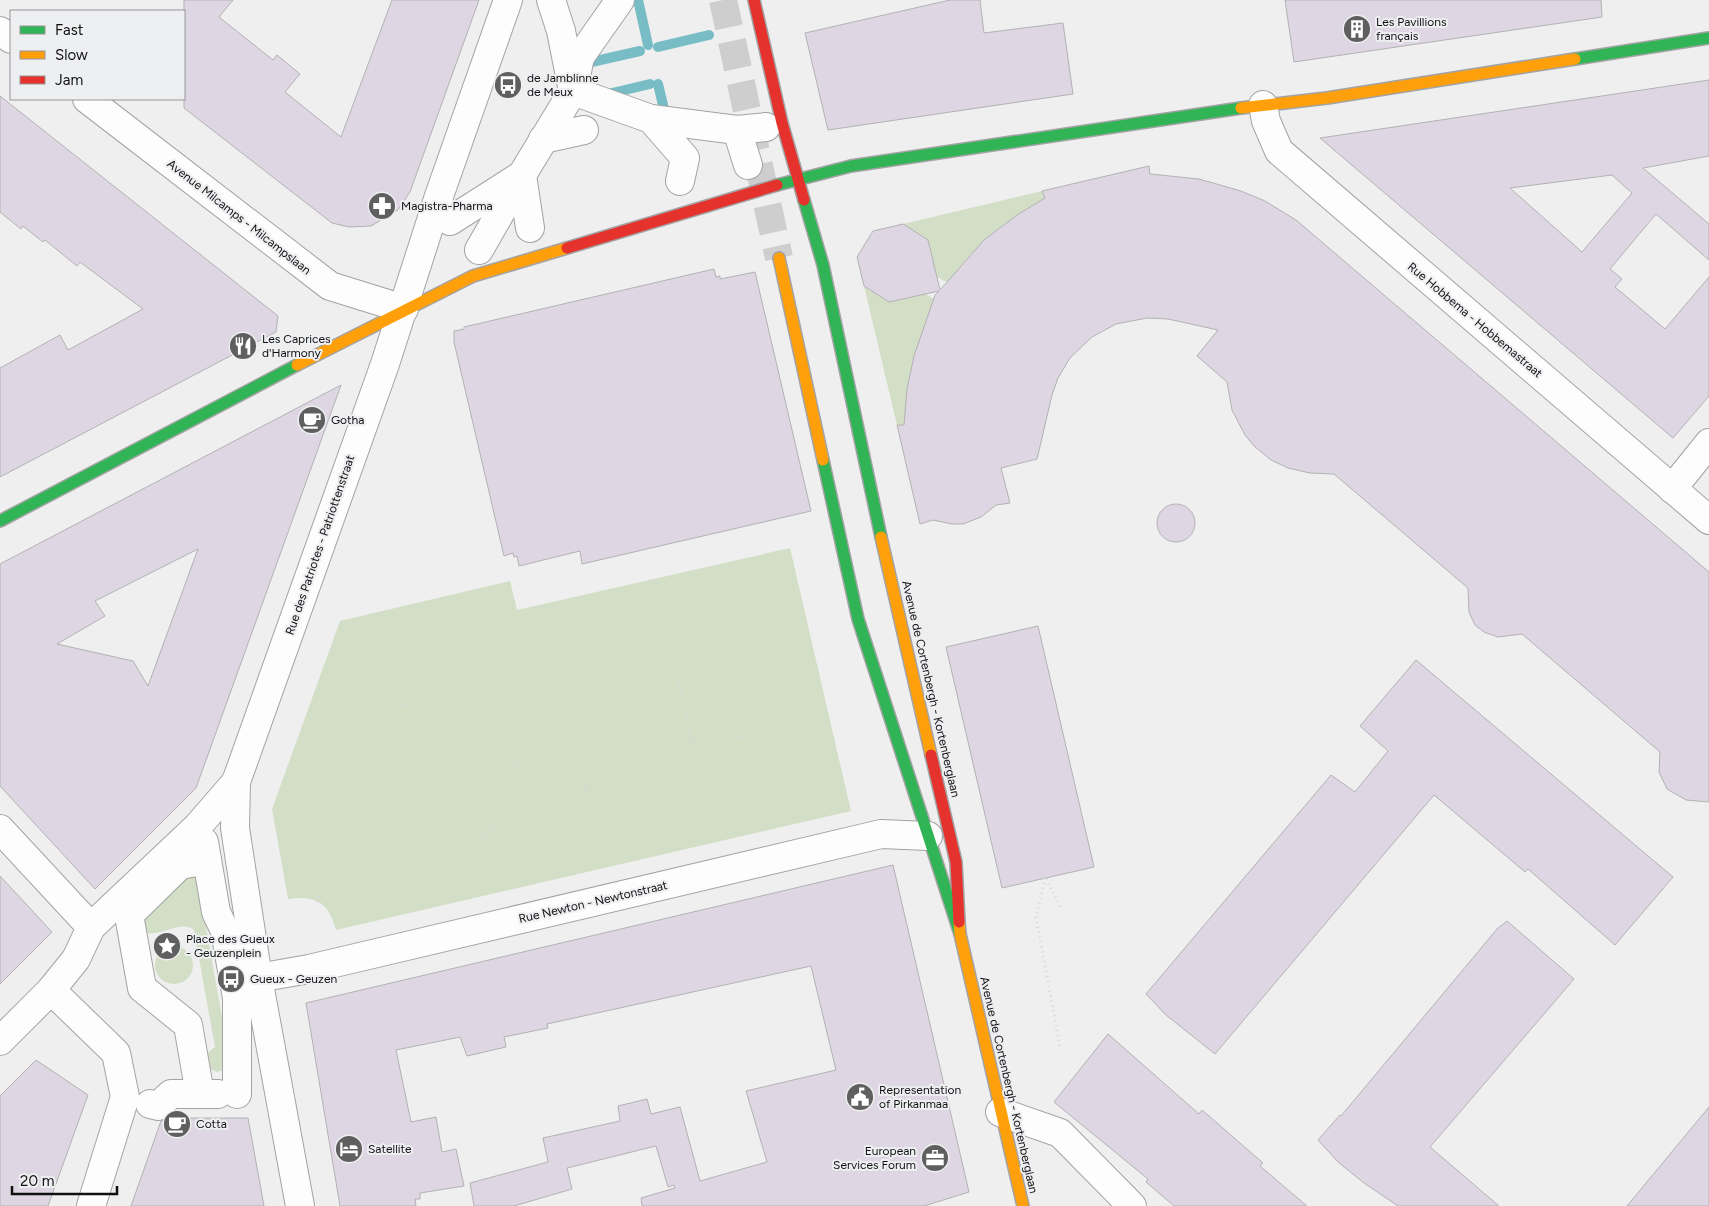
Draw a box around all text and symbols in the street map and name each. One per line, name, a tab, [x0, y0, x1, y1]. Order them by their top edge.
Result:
legend	[10, 10, 185, 100]
building icon: Les Pavillions français	[1342, 14, 1372, 44]
place label: Les Pavillions français	[1376, 15, 1447, 43]
text: Fast	[55, 21, 84, 39]
text: Slow	[55, 46, 88, 64]
bus stop icon: de Jamblinne de Meux	[493, 70, 523, 100]
text: Jam	[55, 71, 83, 89]
place label: de Jamblinne de Meux	[527, 71, 599, 99]
street label: Avenue Milcamps - Milcampslaan	[164, 157, 314, 278]
pharmacy icon: Magistra-Pharma	[367, 191, 397, 221]
place label: Magistra-Pharma	[401, 199, 493, 213]
street label: Rue Hobbema - Hobbemastraat	[1405, 260, 1546, 381]
restaurant icon: Les Caprices d'Harmony	[228, 331, 258, 361]
place label: Les Caprices d'Harmony	[262, 332, 331, 360]
cafe icon: Gotha	[297, 405, 327, 435]
place label: Gotha	[331, 413, 364, 427]
street label: Rue des Patriotes - Patriottenstraat	[283, 453, 358, 637]
street label: Avenue de Cortenbergh - Kortenberglaan	[899, 579, 963, 799]
street label: Rue Newton - Newtonstraat	[517, 878, 669, 926]
place icon: Place des Gueux - Geuzenplein	[152, 931, 182, 961]
place label: Place des Gueux - Geuzenplein	[186, 932, 275, 960]
bus stop icon: Gueux - Geuzen	[216, 964, 246, 994]
place label: Gueux - Geuzen	[250, 972, 338, 986]
street label: Avenue de Cortenbergh - Kortenberglaan	[977, 975, 1041, 1195]
public building icon: Representation of Pirkanmaa	[845, 1082, 875, 1112]
place label: Representation of Pirkanmaa	[879, 1083, 962, 1111]
cafe icon: Cotta	[162, 1109, 192, 1139]
place label: Cotta	[196, 1117, 227, 1131]
hotel icon: Satellite	[334, 1134, 364, 1164]
place label: Satellite	[368, 1142, 412, 1156]
office icon: European Services Forum	[920, 1143, 950, 1173]
place label: European Services Forum	[833, 1144, 916, 1172]
scale bar	[12, 1164, 118, 1196]
text: 20 m	[20, 1172, 54, 1190]

